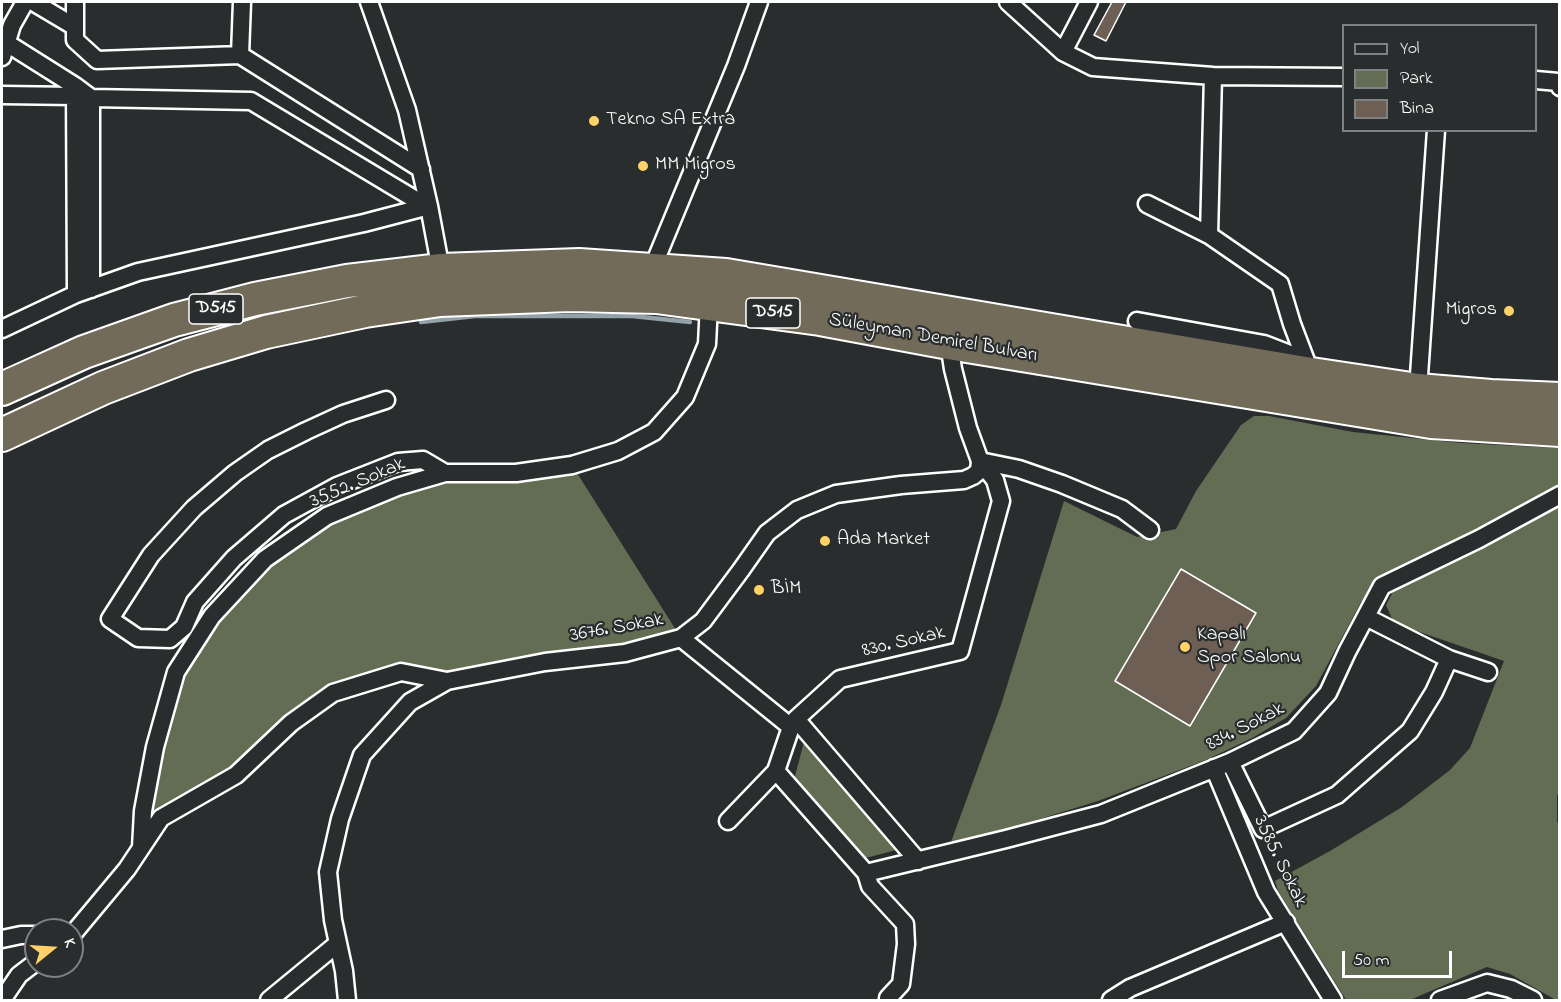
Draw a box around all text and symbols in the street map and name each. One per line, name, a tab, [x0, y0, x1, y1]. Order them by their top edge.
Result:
legend	[1342, 24, 1537, 132]
text: Yol	[1400, 36, 1420, 62]
text: Park	[1400, 66, 1433, 92]
text: Bina	[1400, 96, 1434, 122]
place label: Tekno SA Extra	[606, 109, 735, 133]
marker: Tekno SA Extra	[587, 114, 601, 128]
place label: MM Migros	[655, 154, 736, 178]
marker: MM Migros	[636, 159, 650, 173]
road number: D515	[189, 294, 243, 324]
road number: D515	[746, 298, 800, 328]
place label: Migros	[1445, 299, 1497, 323]
marker: Migros	[1502, 304, 1516, 318]
street label: Süleyman Demirel Bulvarı	[827, 309, 1039, 369]
street label: 3552. Sokak	[307, 453, 409, 515]
place label: Ada Market	[837, 529, 930, 553]
marker: Ada Market	[818, 534, 832, 548]
place label: BİM	[771, 578, 801, 602]
marker: BİM	[752, 583, 766, 597]
street label: 3676. Sokak	[569, 609, 665, 649]
street label: 830. Sokak	[860, 622, 948, 664]
place label: Kapalı Spor Salonu	[1197, 624, 1301, 671]
marker: Kapalı Spor Salonu	[1178, 640, 1192, 654]
street label: 834. Sokak	[1203, 698, 1289, 758]
street label: 3585. Sokak	[1247, 812, 1311, 912]
north arrow	[24, 918, 84, 978]
text: K	[57, 936, 82, 950]
scale bar	[1345, 939, 1454, 977]
text: 50 m	[1353, 948, 1390, 974]

